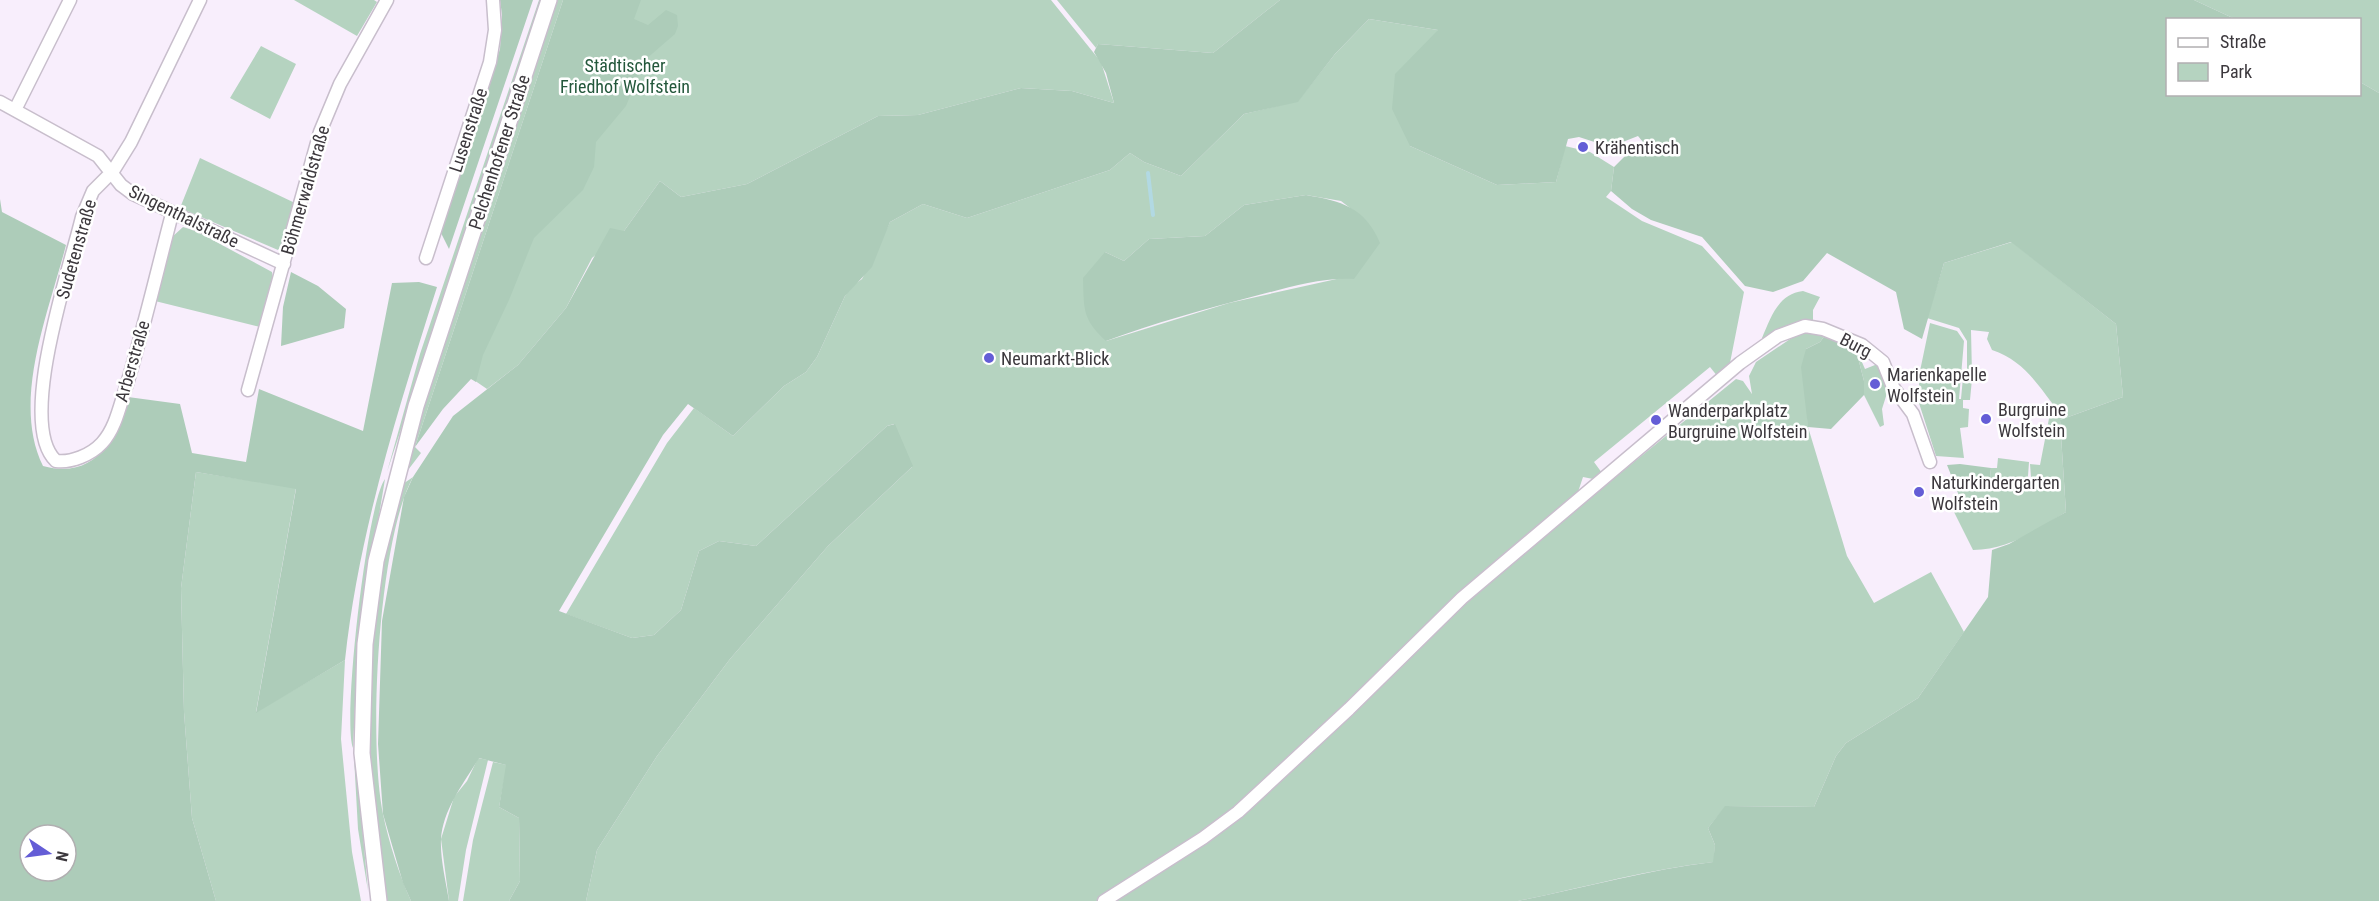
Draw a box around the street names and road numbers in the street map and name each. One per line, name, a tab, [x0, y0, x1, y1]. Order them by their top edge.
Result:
street label: Pelchenhofener Straße	[464, 72, 534, 232]
street label: Lusenstraße	[445, 85, 491, 175]
street label: Böhmerwaldstraße	[276, 123, 334, 257]
street label: Singenthalstraße	[125, 180, 243, 252]
street label: Sudetenstraße	[52, 197, 100, 301]
street label: Arberstraße	[110, 318, 154, 404]
street label: Burg	[1837, 328, 1875, 362]

